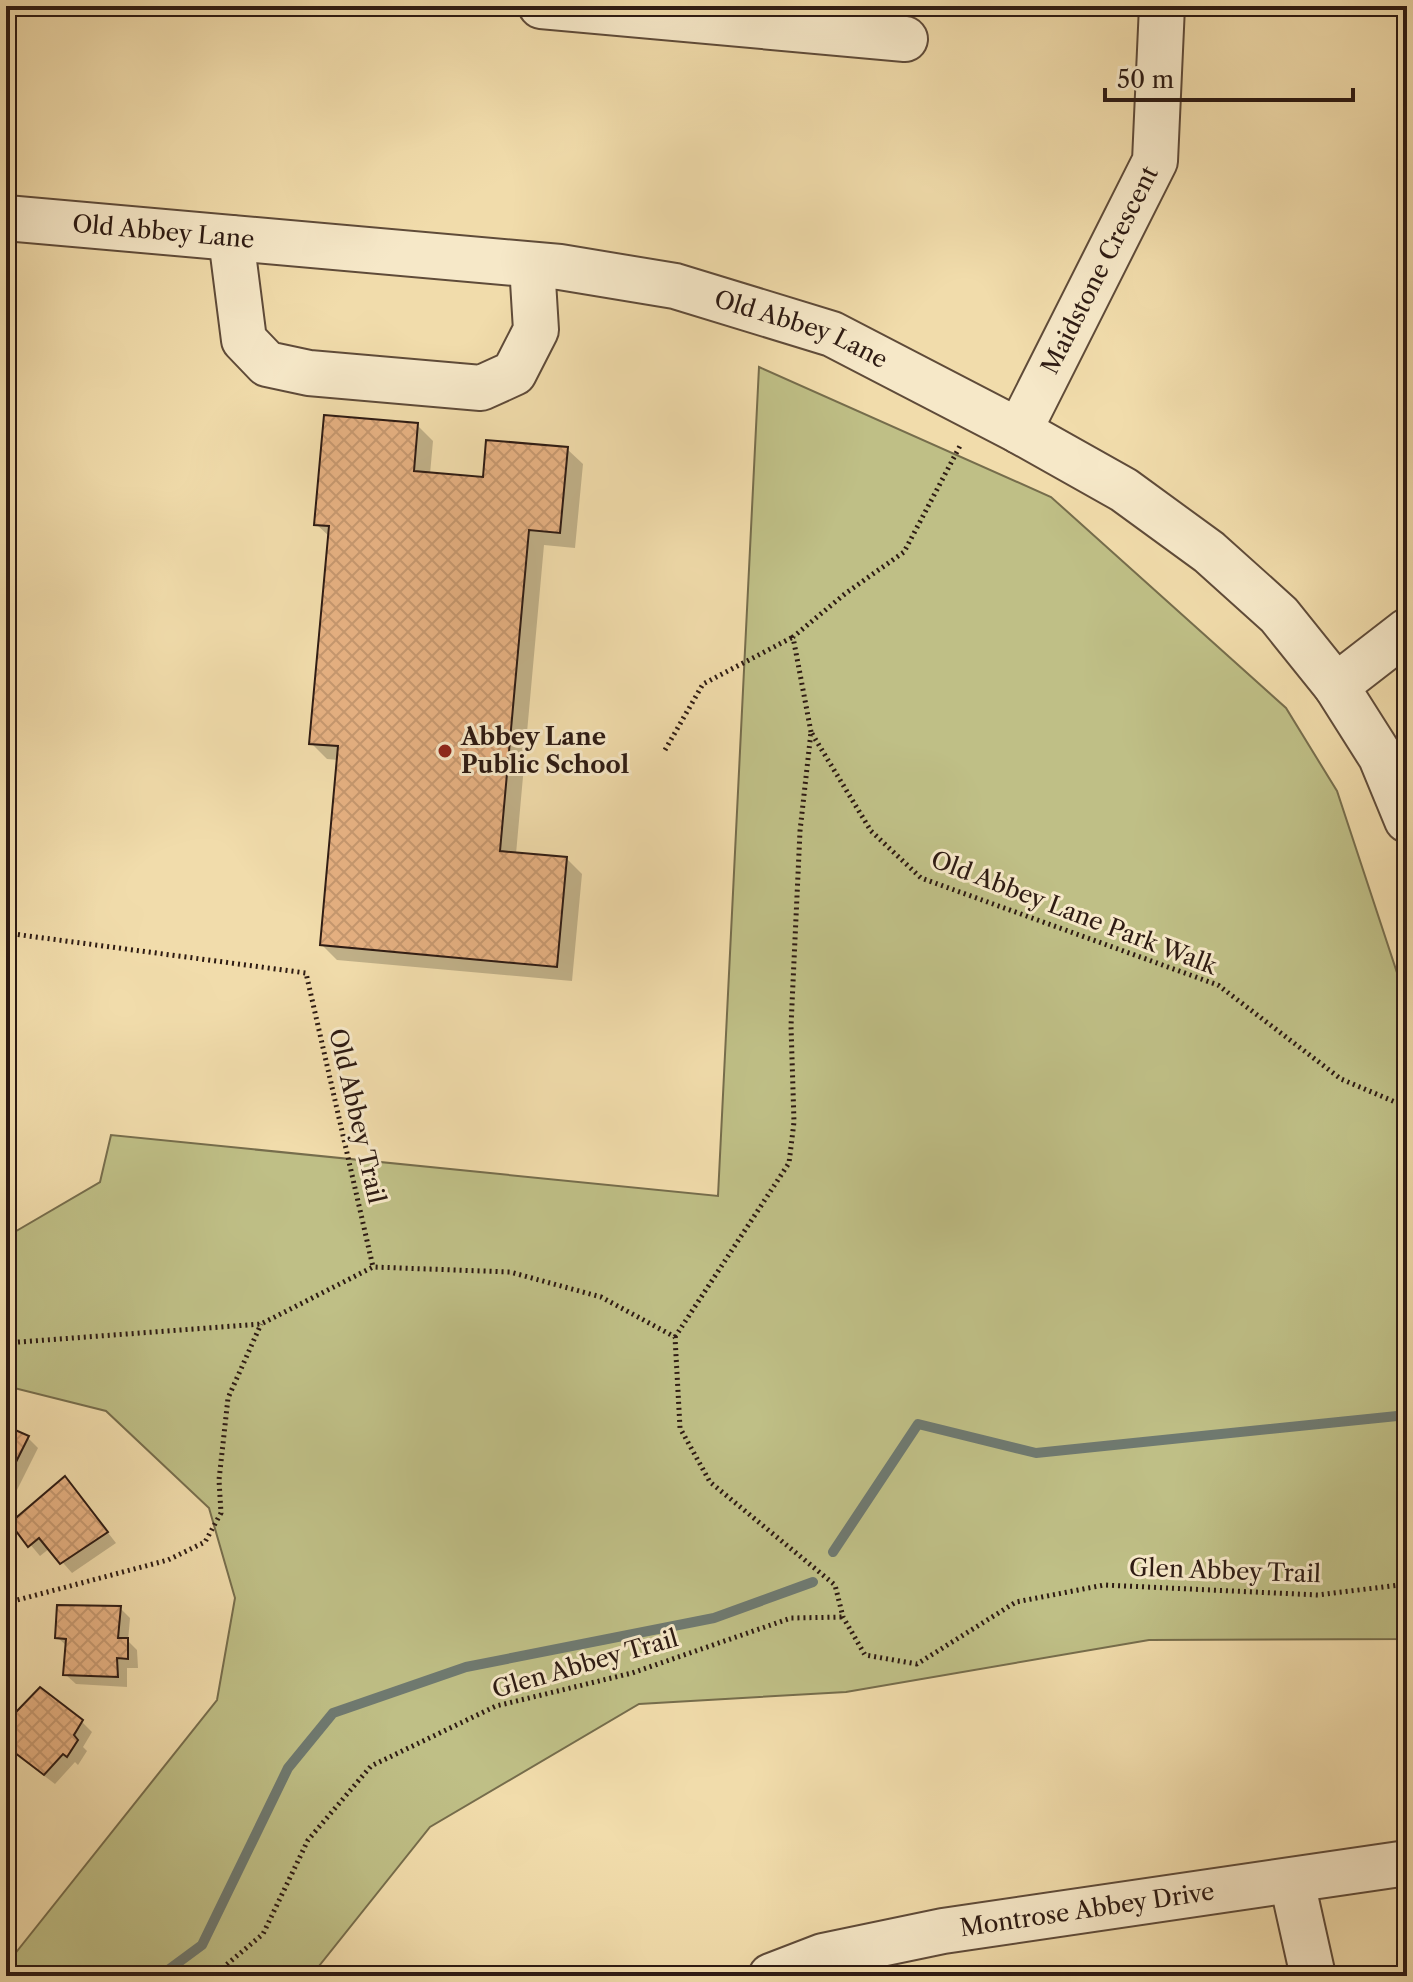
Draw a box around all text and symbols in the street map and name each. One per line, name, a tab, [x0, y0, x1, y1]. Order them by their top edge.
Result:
scale bar	[1105, 52, 1353, 102]
text: 50 m	[1117, 65, 1174, 94]
street label: Maidstone Crescent	[1035, 161, 1164, 379]
street label: Old Abbey Lane	[71, 209, 256, 254]
street label: Old Abbey Lane	[711, 284, 893, 374]
place label: Abbey Lane Public School	[460, 722, 629, 779]
marker: Abbey Lane Public School	[436, 742, 454, 760]
street label: Old Abbey Lane Park Walk	[927, 845, 1222, 981]
street label: Old Abbey Trail	[323, 1026, 392, 1206]
street label: Glen Abbey Trail	[1129, 1553, 1321, 1588]
street label: Glen Abbey Trail	[489, 1623, 681, 1704]
street label: Montrose Abbey Drive	[958, 1876, 1216, 1942]

